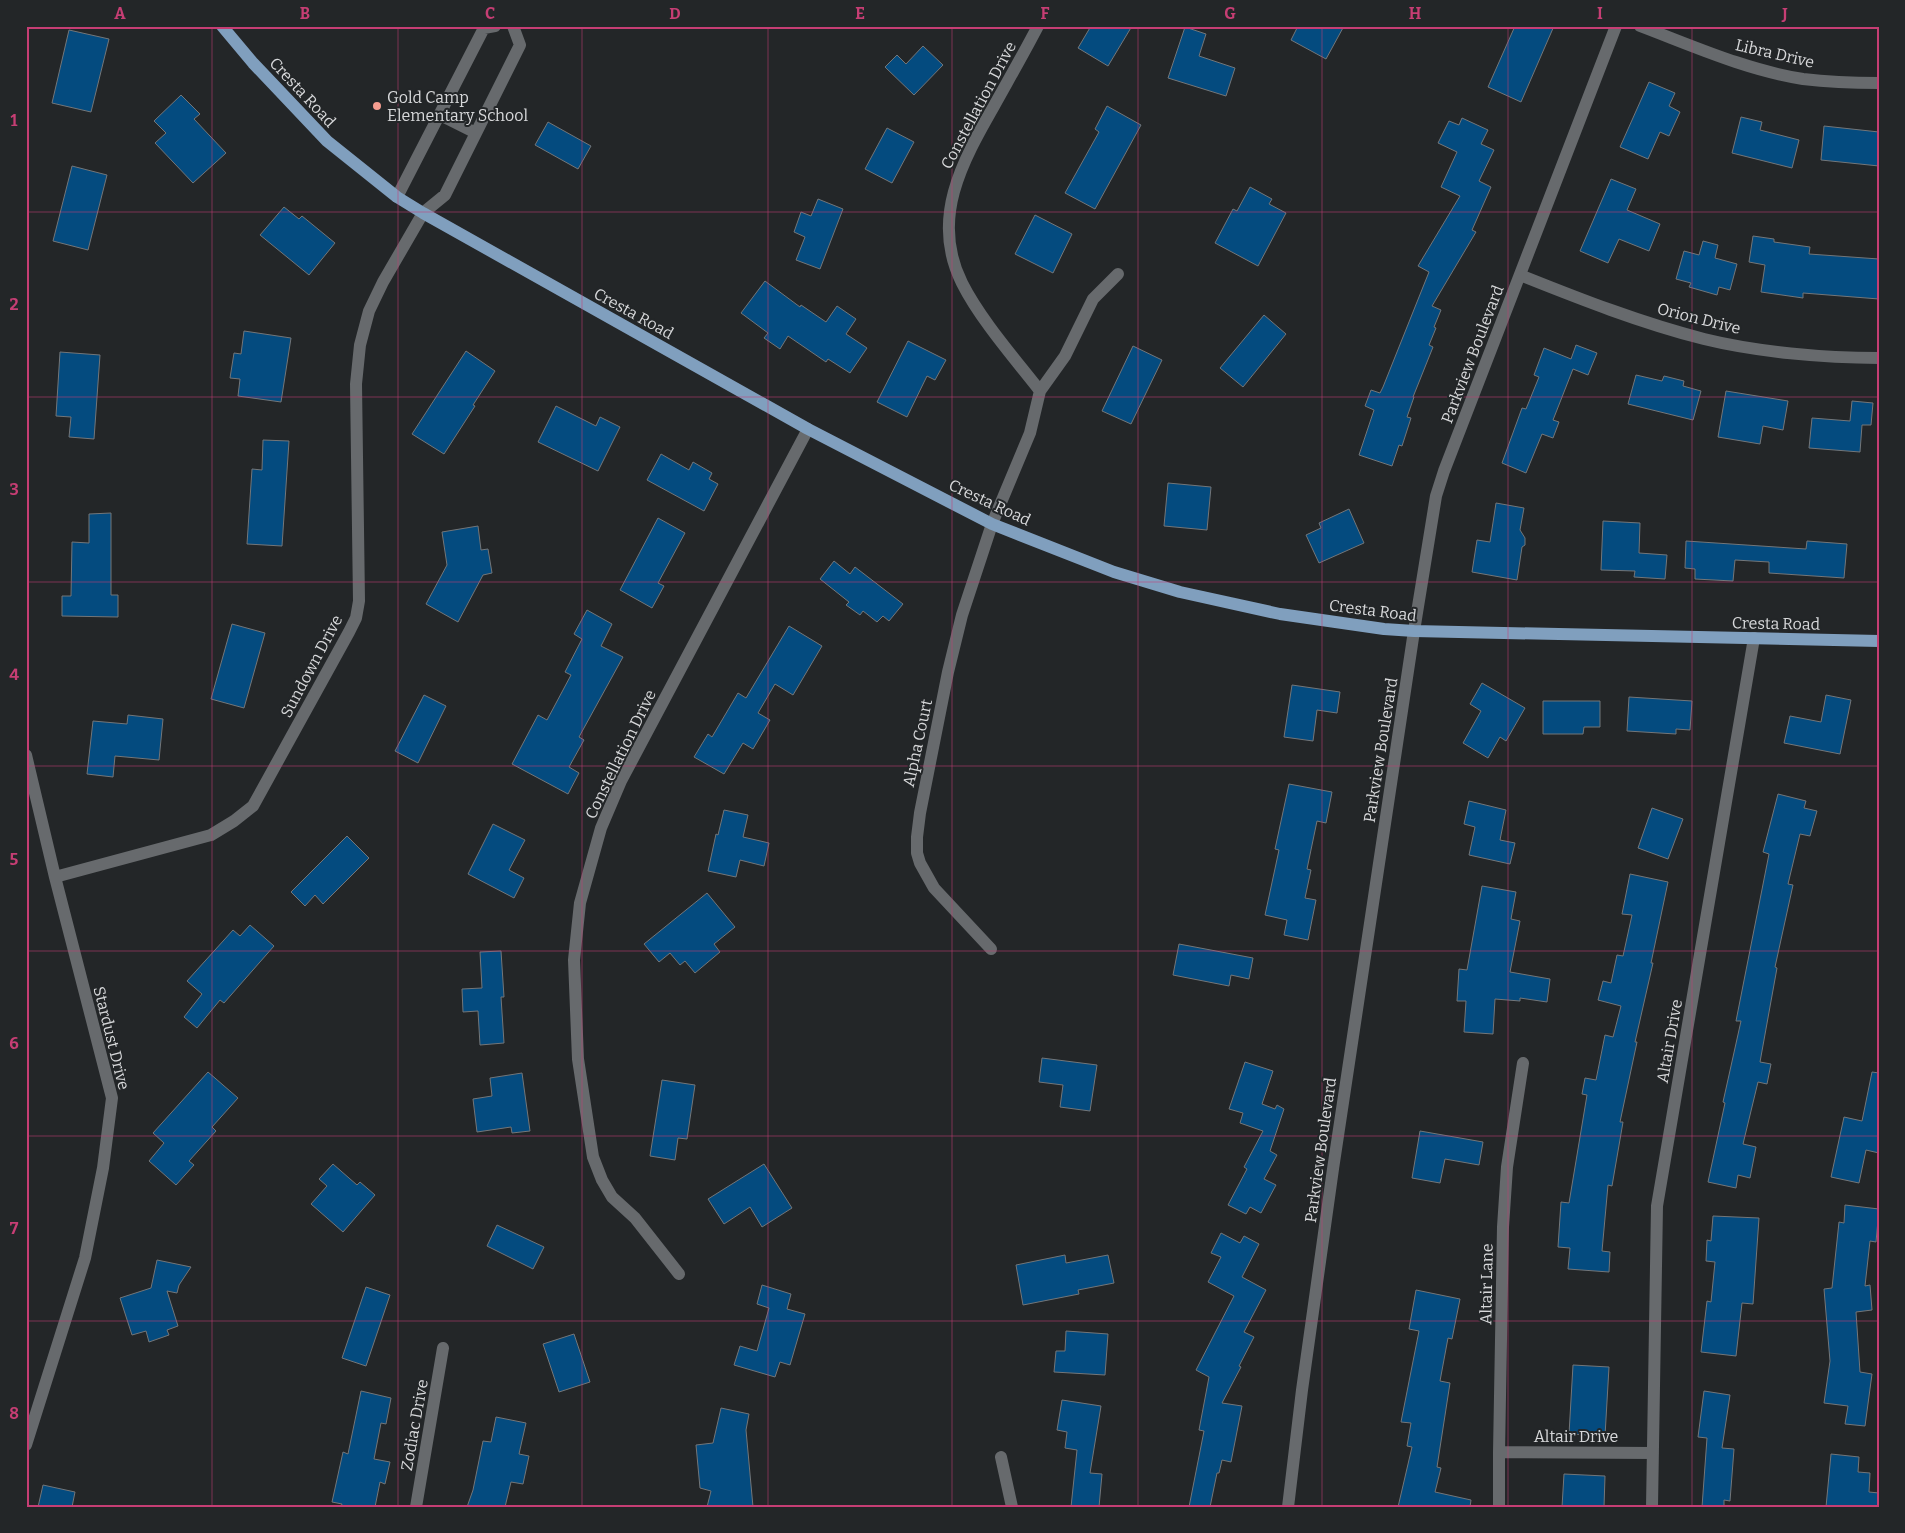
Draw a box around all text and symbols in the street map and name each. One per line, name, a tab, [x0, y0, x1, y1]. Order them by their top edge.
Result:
text: A	[114, 4, 126, 23]
text: B	[300, 4, 310, 23]
text: C	[485, 4, 495, 23]
text: D	[669, 4, 681, 23]
text: E	[855, 4, 865, 23]
text: F	[1041, 4, 1050, 23]
text: G	[1224, 4, 1236, 23]
text: H	[1409, 4, 1422, 23]
text: I	[1597, 4, 1603, 23]
text: J	[1781, 4, 1788, 23]
street label: Libra Drive	[1733, 35, 1816, 72]
street label: Constellation Drive	[937, 38, 1020, 172]
street label: Cresta Road	[266, 54, 340, 131]
place label: Gold Camp Elementary School	[387, 88, 528, 125]
marker: Gold Camp Elementary School	[371, 100, 383, 112]
text: 1	[11, 111, 18, 130]
street label: Parkview Boulevard	[1437, 282, 1508, 426]
street label: Cresta Road	[591, 284, 677, 343]
text: 2	[9, 295, 19, 314]
street label: Orion Drive	[1655, 299, 1743, 338]
street label: Cresta Road	[946, 475, 1034, 530]
text: 3	[9, 480, 19, 499]
street label: Cresta Road	[1328, 596, 1418, 625]
street label: Sundown Drive	[276, 612, 346, 721]
street label: Cresta Road	[1732, 613, 1821, 634]
text: 4	[9, 665, 19, 684]
street label: Parkview Boulevard	[1360, 676, 1401, 824]
street label: Constellation Drive	[581, 686, 660, 822]
street label: Alpha Court	[899, 697, 936, 789]
text: 5	[10, 850, 19, 869]
street label: Stardust Drive	[89, 984, 134, 1092]
street label: Altair Drive	[1653, 998, 1686, 1084]
text: 6	[9, 1034, 19, 1053]
street label: Parkview Boulevard	[1301, 1076, 1340, 1224]
text: 7	[10, 1219, 19, 1238]
street label: Altair Lane	[1476, 1243, 1497, 1325]
street label: Zodiac Drive	[397, 1378, 432, 1472]
text: 8	[9, 1404, 19, 1423]
street label: Altair Drive	[1534, 1427, 1618, 1446]

